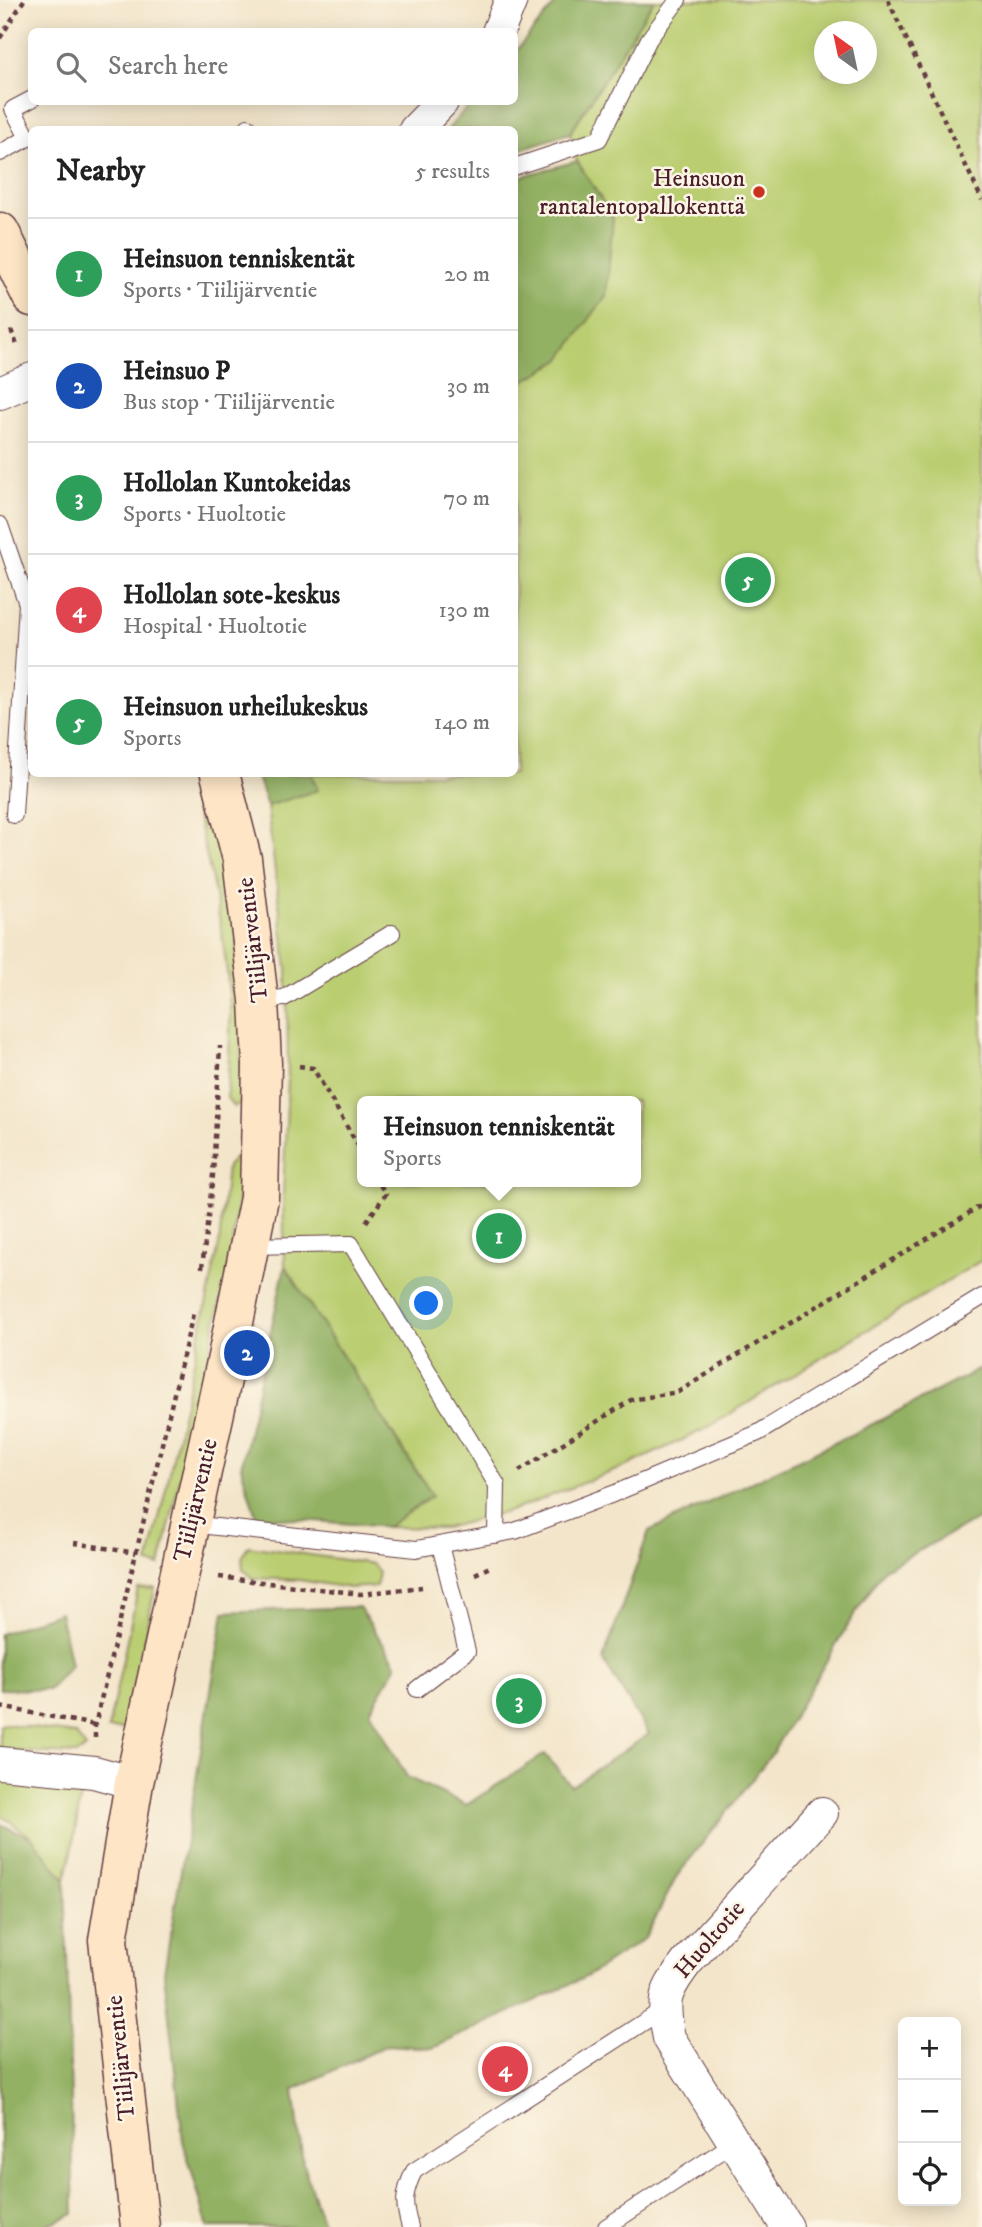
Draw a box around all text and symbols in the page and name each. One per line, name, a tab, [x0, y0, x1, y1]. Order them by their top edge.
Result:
north arrow	[814, 21, 877, 84]
search box	[28, 28, 518, 105]
icon: search	[52, 48, 90, 86]
text: Search here	[108, 50, 228, 83]
text: Nearby	[56, 153, 145, 190]
text: 5 results	[415, 157, 490, 186]
place label: Heinsuon rantalentopallokenttä	[539, 164, 746, 222]
marker: Heinsuon rantalentopallokenttä	[751, 184, 767, 200]
text: Heinsuon tenniskentät	[123, 243, 355, 276]
text: 1	[75, 260, 83, 289]
text: 20 m	[444, 260, 490, 289]
text: Sports · Tiilijärventie	[123, 276, 317, 305]
text: Heinsuo P	[123, 355, 230, 388]
text: 2	[73, 372, 85, 401]
text: 30 m	[447, 372, 490, 401]
text: Bus stop · Tiilijärventie	[123, 388, 335, 417]
text: Hollolan Kuntokeidas	[123, 467, 351, 500]
text: 3	[75, 484, 83, 513]
text: 70 m	[443, 484, 490, 513]
text: Sports · Huoltotie	[123, 500, 286, 529]
pin: 5	[725, 554, 771, 606]
text: Hollolan sote-keskus	[123, 579, 340, 612]
text: 4	[72, 596, 86, 625]
text: 130 m	[438, 596, 490, 625]
text: Hospital · Huoltotie	[123, 612, 307, 641]
text: Heinsuon urheilukeskus	[123, 691, 368, 724]
text: 5	[73, 708, 85, 737]
text: 140 m	[434, 708, 490, 737]
text: Sports	[123, 724, 181, 753]
street label: Tiilijärventie	[230, 876, 276, 1004]
popup	[357, 1096, 641, 1187]
text: Heinsuon tenniskentät	[383, 1111, 615, 1144]
text: Sports	[383, 1144, 441, 1173]
pin: 1	[476, 1210, 522, 1262]
your location	[409, 1286, 443, 1320]
pin: 2	[224, 1327, 270, 1379]
street label: Tiilijärventie	[167, 1436, 225, 1565]
pin: 3	[496, 1675, 542, 1727]
street label: Huoltotie	[668, 1895, 752, 1985]
street label: Tiilijärventie	[99, 1994, 142, 2122]
map controls	[898, 2017, 961, 2206]
button: +	[898, 2017, 961, 2080]
pin: 4	[482, 2043, 528, 2095]
button: −	[898, 2080, 961, 2143]
button: locate	[898, 2143, 961, 2206]

